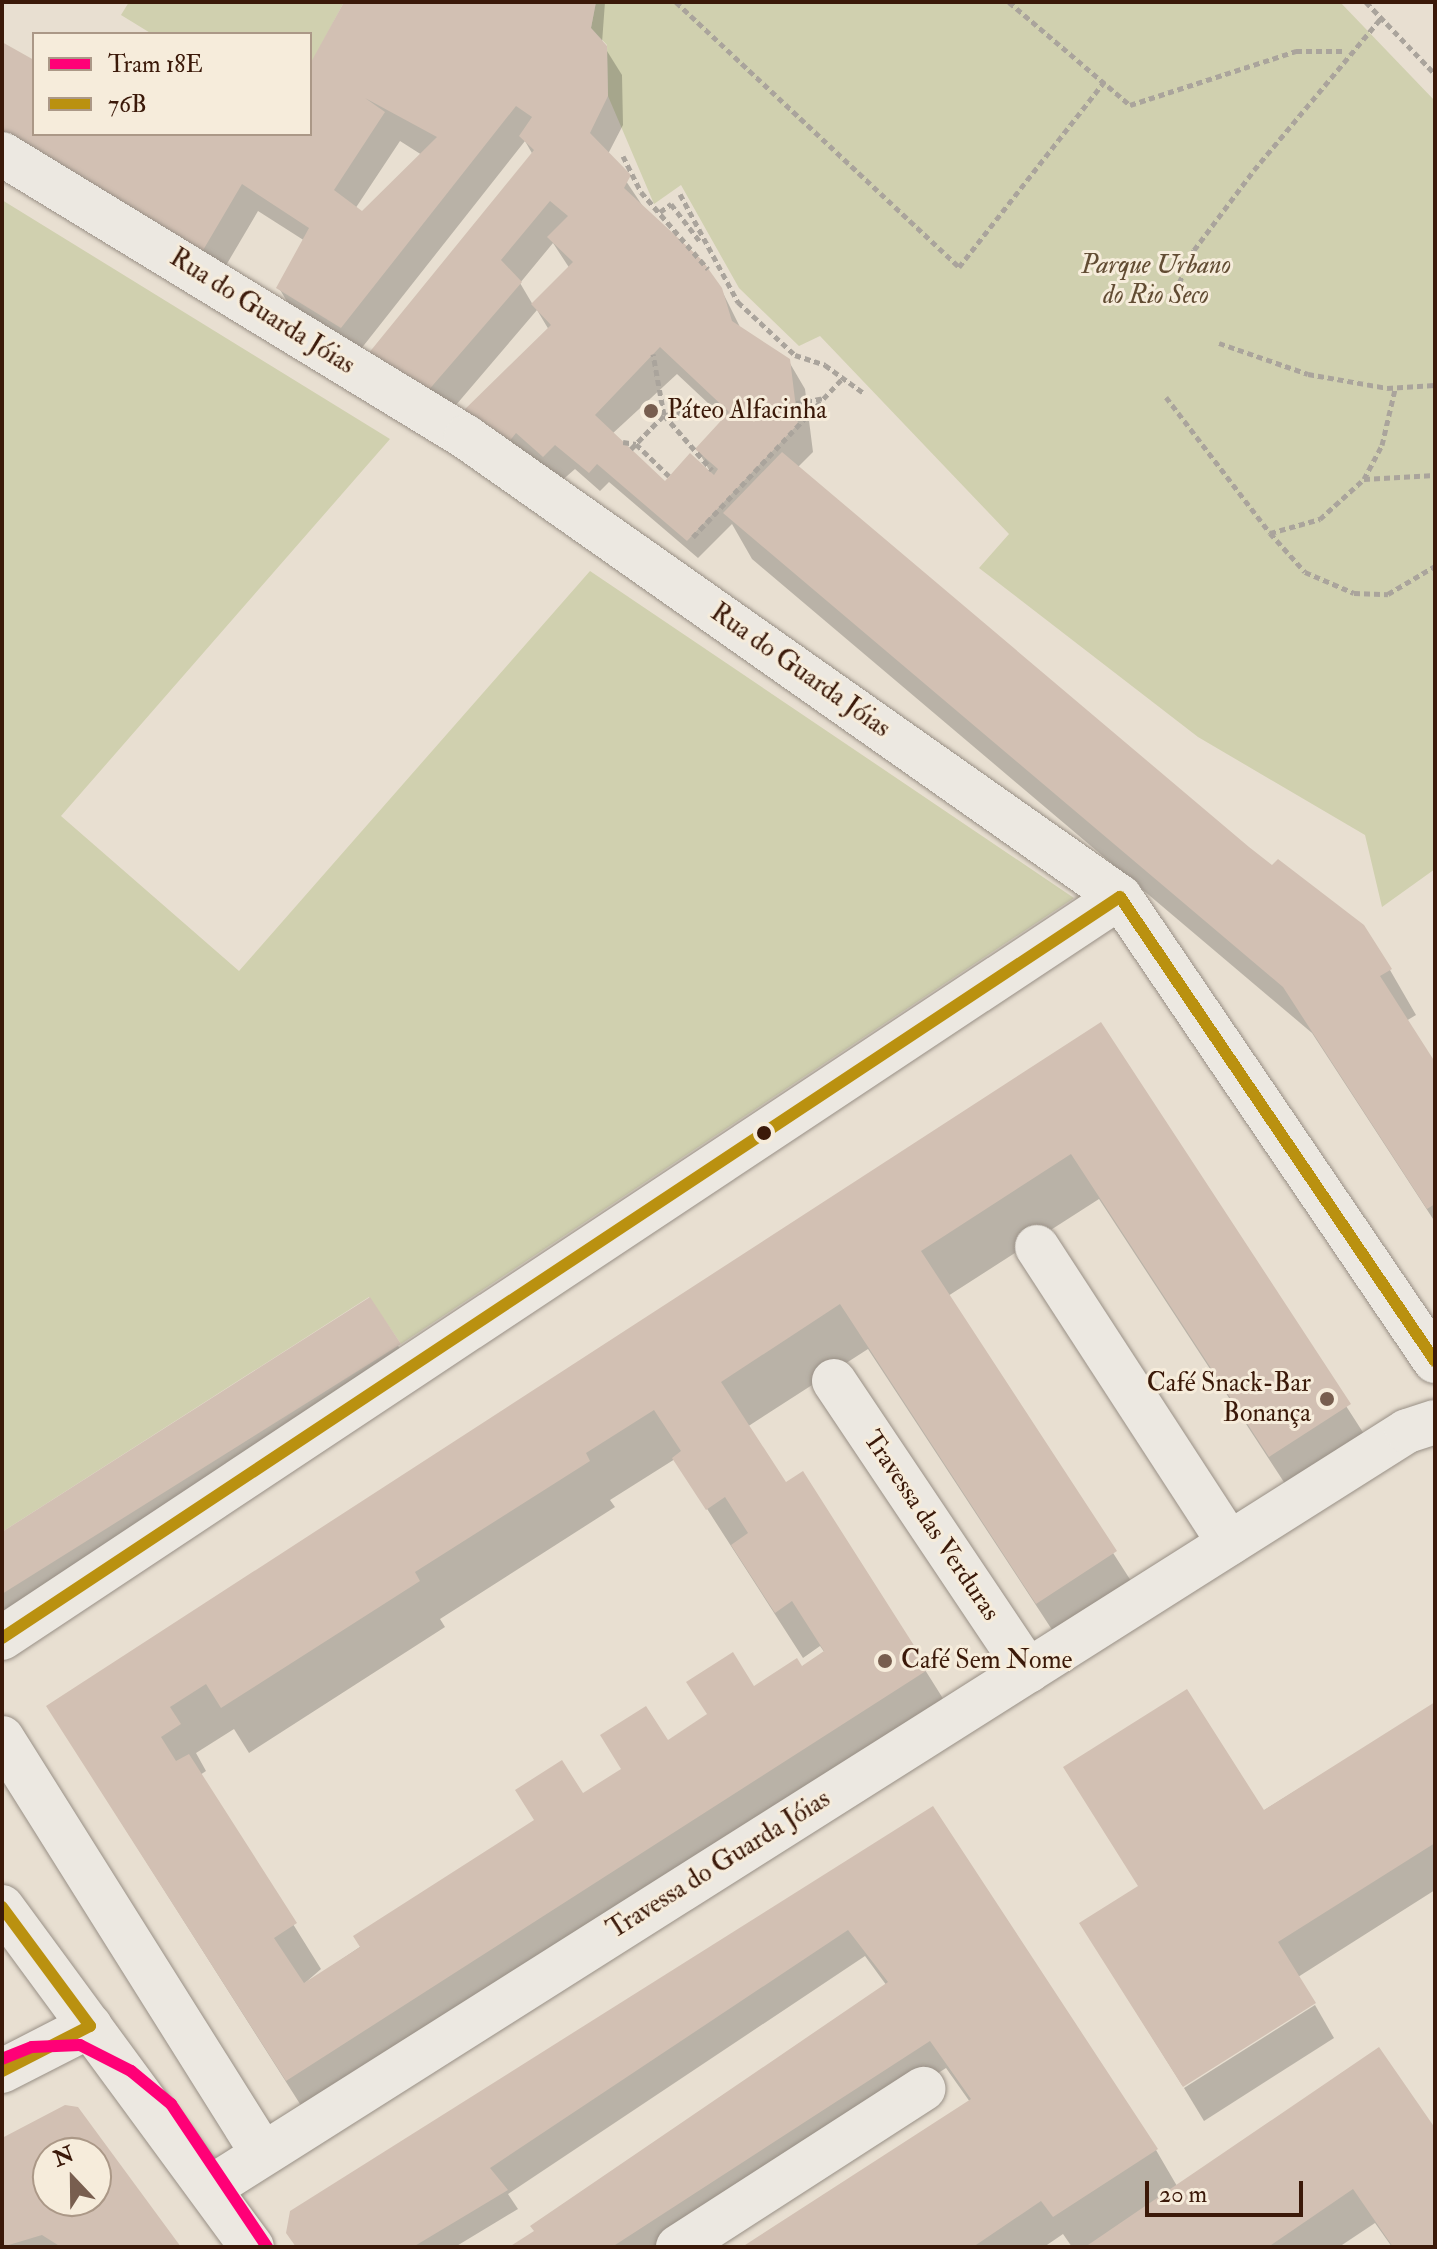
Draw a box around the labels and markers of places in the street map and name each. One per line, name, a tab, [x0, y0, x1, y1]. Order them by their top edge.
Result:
place label: Páteo Alfacinha	[667, 395, 827, 427]
marker: Páteo Alfacinha	[642, 402, 660, 420]
unlabelled marker	[756, 1125, 772, 1141]
place label: Café Snack-Bar Bonança	[1147, 1368, 1311, 1430]
marker: Café Snack-Bar Bonança	[1318, 1390, 1336, 1408]
place label: Café Sem Nome	[901, 1645, 1072, 1677]
marker: Café Sem Nome	[876, 1652, 894, 1670]

